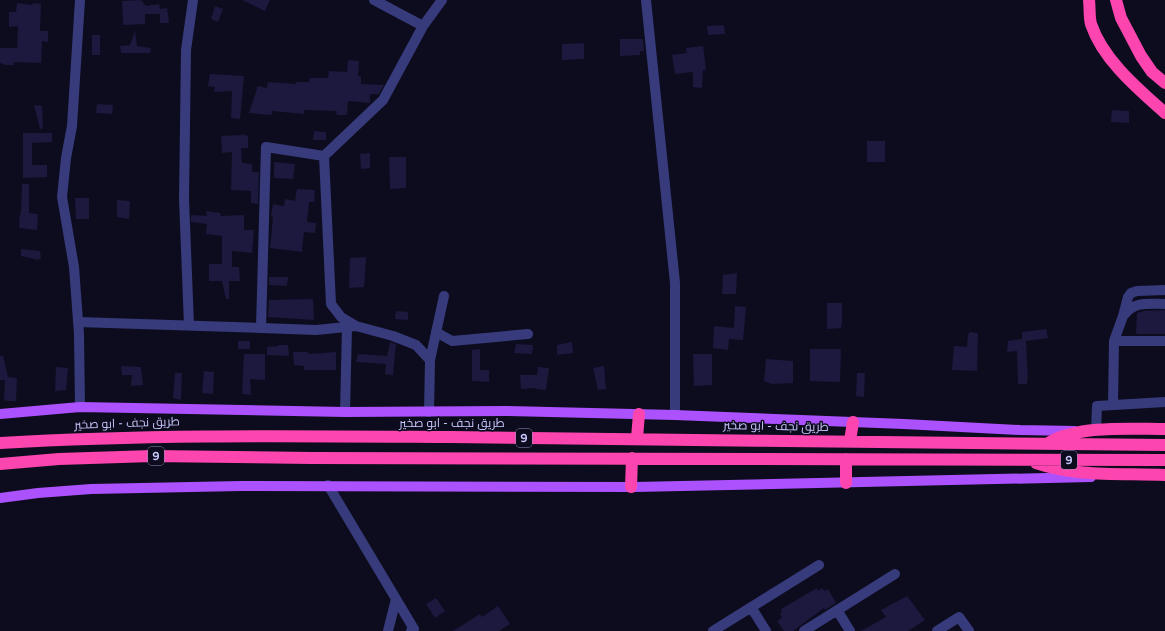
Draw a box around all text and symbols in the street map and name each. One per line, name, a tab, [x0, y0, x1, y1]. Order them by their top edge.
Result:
street label: طريق نجف - ابو صخير	[73, 414, 180, 432]
street label: طريق نجف - ابو صخير	[398, 416, 505, 430]
street label: طريق نجف - ابو صخير	[722, 418, 829, 434]
road number: 9	[516, 429, 532, 447]
road number: 9	[148, 447, 164, 465]
road number: 9	[1061, 451, 1077, 469]

